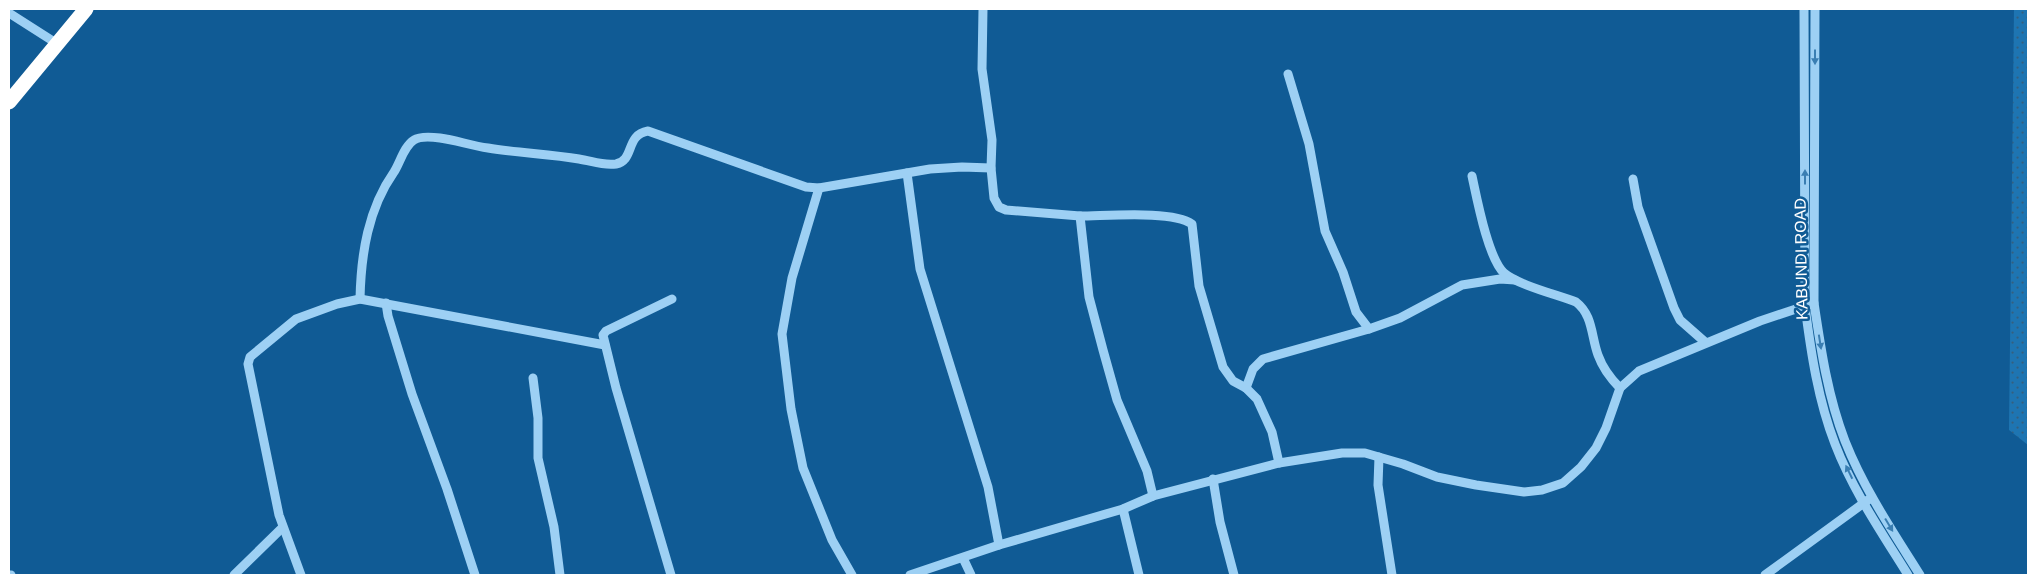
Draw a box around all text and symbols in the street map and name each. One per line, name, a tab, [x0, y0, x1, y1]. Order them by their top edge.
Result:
one-way arrow	[1811, 50, 1819, 66]
one-way arrow	[1800, 168, 1808, 184]
street label: KABUNDI ROAD	[1791, 198, 1811, 320]
one-way arrow	[1817, 334, 1825, 350]
one-way arrow	[1845, 465, 1853, 479]
one-way arrow	[1885, 519, 1894, 532]

